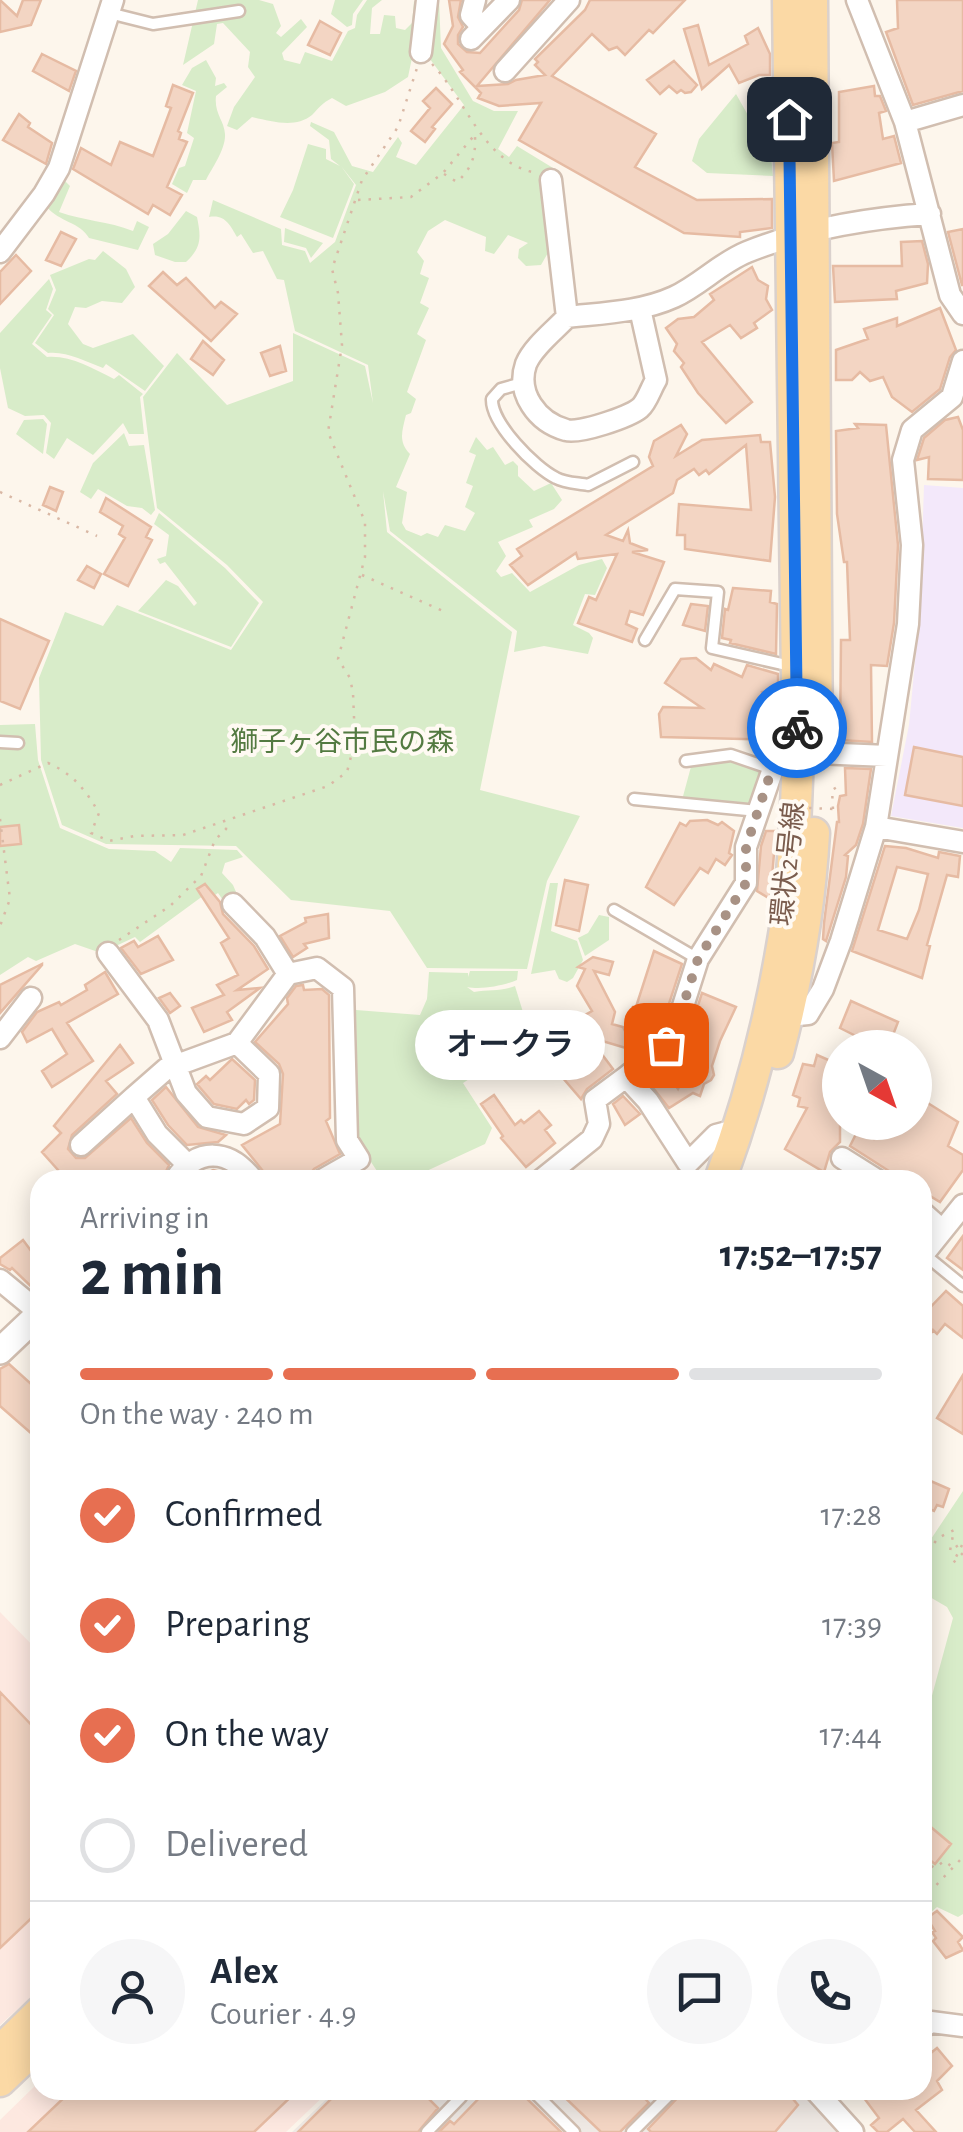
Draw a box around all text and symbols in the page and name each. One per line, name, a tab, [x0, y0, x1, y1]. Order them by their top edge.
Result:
pin	[747, 77, 832, 162]
icon: home	[762, 92, 817, 147]
courier	[747, 678, 847, 778]
icon: bike	[770, 701, 825, 756]
park label: 獅子ヶ谷市民の森	[230, 727, 454, 757]
street label: 環状2号線	[767, 800, 809, 927]
pin	[624, 1003, 709, 1088]
callout: オークラ	[416, 1010, 606, 1080]
icon: bag	[639, 1018, 694, 1073]
text: オークラ	[446, 1029, 574, 1061]
north arrow	[822, 1030, 932, 1140]
map controls	[822, 1030, 932, 1140]
text: Arriving in	[80, 1202, 209, 1234]
text: 17:52–17:57	[720, 1236, 882, 1274]
text: 2 min	[80, 1242, 224, 1307]
text: On the way · 240 m	[80, 1398, 314, 1430]
icon: check	[80, 1488, 135, 1543]
text: Confirmed	[165, 1496, 322, 1534]
text: 17:28	[821, 1499, 882, 1531]
icon: check	[80, 1598, 135, 1653]
text: Preparing	[165, 1606, 310, 1644]
text: 17:39	[822, 1609, 882, 1641]
icon: check	[80, 1708, 135, 1763]
text: On the way	[165, 1716, 329, 1754]
text: 17:44	[820, 1719, 882, 1751]
text: Delivered	[165, 1826, 308, 1864]
button: person	[80, 1939, 185, 2044]
button: chat	[647, 1939, 752, 2044]
button: phone	[777, 1939, 882, 2044]
text: Alex	[210, 1953, 279, 1991]
text: Courier · 4.9	[210, 1998, 357, 2030]

